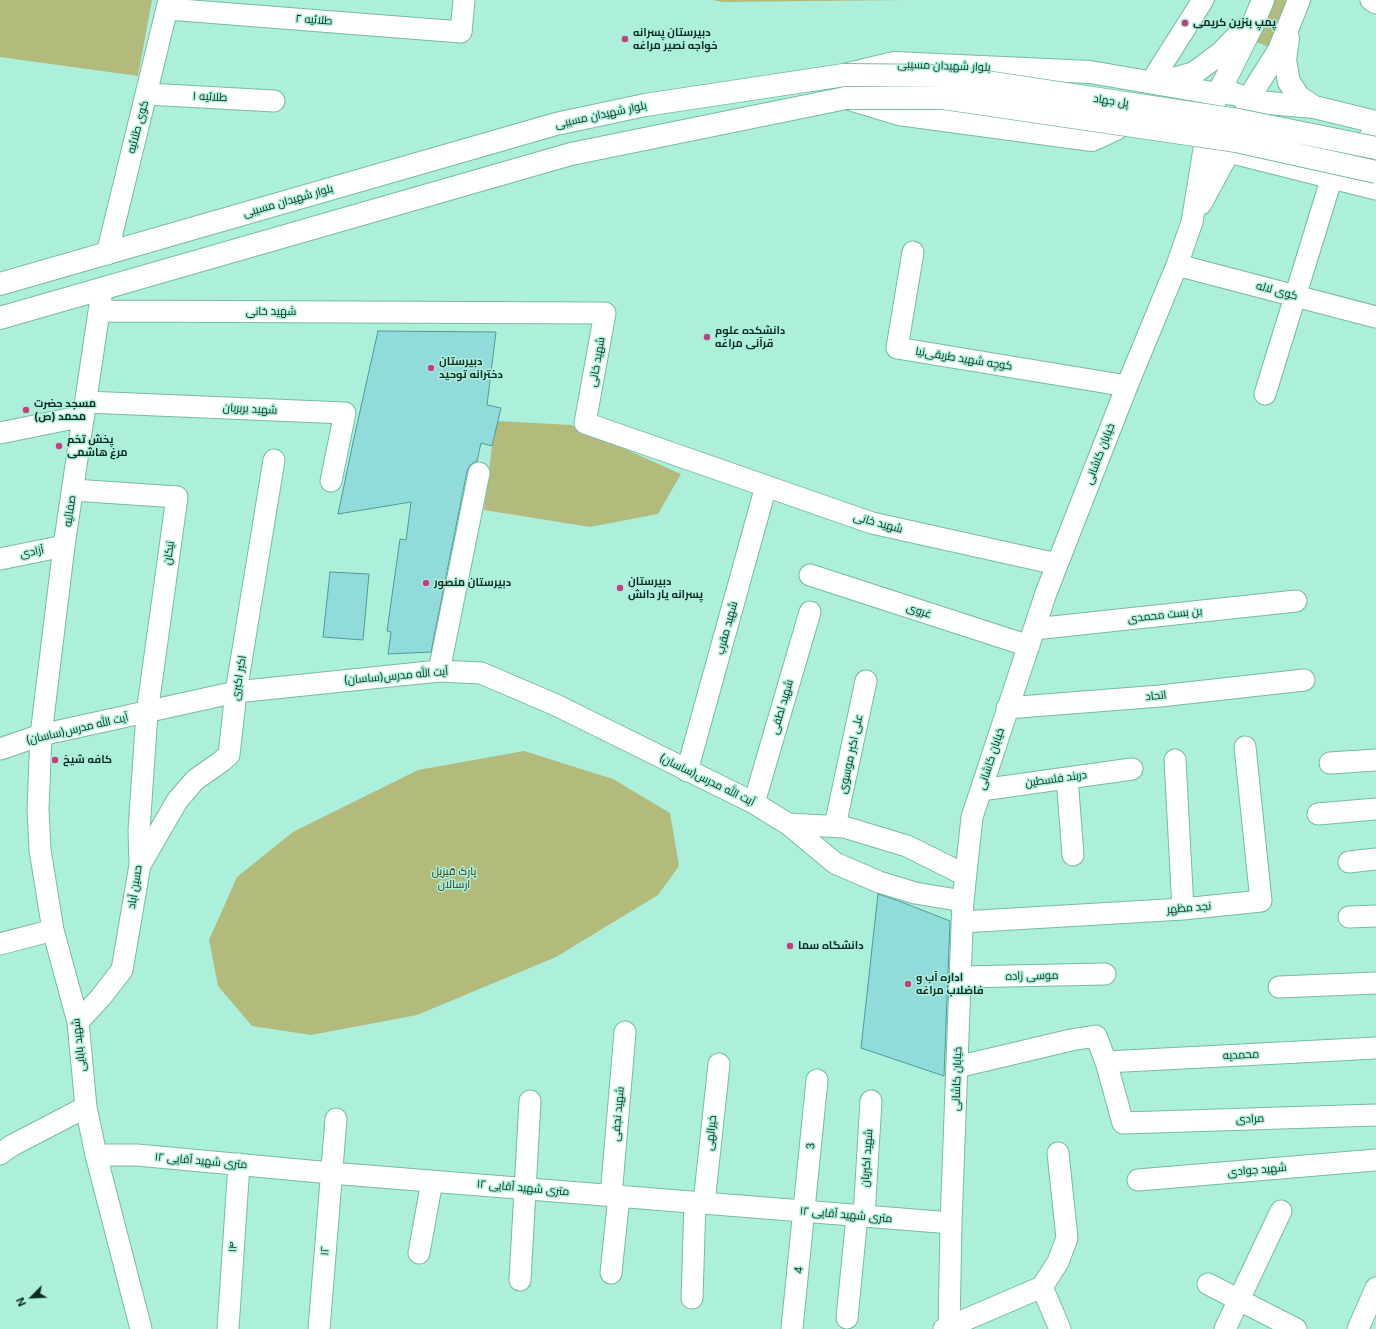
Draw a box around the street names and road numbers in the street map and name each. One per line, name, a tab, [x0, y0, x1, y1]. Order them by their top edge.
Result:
street label: طلائیه ۲	[295, 12, 333, 28]
street label: بلوار شهیدان مسیبی	[897, 58, 991, 74]
street label: طلائیه ۱	[192, 90, 228, 104]
street label: پل جهاد	[1092, 92, 1130, 110]
street label: کوی طلائیه	[125, 99, 151, 155]
street label: بلوار شهیدان مسیبی	[554, 99, 648, 131]
street label: بلوار شهیدان مسیبی	[241, 182, 335, 220]
street label: کوی لاله	[1255, 279, 1299, 303]
street label: شهید خانی	[246, 305, 296, 319]
street label: شهید خانی	[586, 336, 608, 388]
street label: کوچه شهید طریقی‌نیا	[915, 345, 1013, 373]
street label: شهید بربریان	[222, 401, 278, 417]
street label: خیابان کاشانی	[1082, 422, 1118, 486]
street label: صفائیه	[61, 494, 79, 528]
street label: شهید خانی	[852, 510, 904, 536]
street label: نیکان	[161, 540, 177, 566]
street label: آزادی	[19, 543, 45, 561]
street label: شهید مقرب	[714, 600, 740, 656]
street label: غروی	[905, 601, 933, 621]
street label: بن بست محمدی	[1127, 605, 1203, 625]
street label: اکبر اکبری	[229, 654, 249, 702]
street label: آیت الله مدرس(ساسان)	[343, 665, 449, 687]
street label: شهید لطفی	[768, 678, 796, 736]
street label: اتحاد	[1145, 689, 1167, 703]
street label: آیت الله مدرس(ساسان)	[24, 711, 130, 747]
street label: علی اکبر موسوی	[836, 713, 866, 795]
street label: خیابان کاشانی	[975, 726, 1007, 792]
street label: آیت الله مدرس(ساسان)	[657, 751, 757, 809]
street label: دربند فلسطین	[1024, 768, 1088, 790]
street label: حسین آباد	[125, 864, 145, 910]
street label: نجد مظهر	[1166, 899, 1212, 917]
street label: موسی زاده	[1005, 969, 1059, 983]
street label: شهید بابایی	[69, 1018, 89, 1072]
street label: خیابان کاشانی	[949, 1047, 965, 1111]
street label: محمدیه	[1223, 1047, 1259, 1063]
street label: شهید نجفی	[609, 1086, 627, 1142]
street label: مرادی	[1236, 1112, 1264, 1126]
street label: خیرالهی	[703, 1115, 719, 1151]
street label: شهید اکبریان	[858, 1128, 876, 1188]
street label: 3	[804, 1142, 818, 1150]
street label: ۱۲ متری شهید آقایی	[154, 1150, 248, 1172]
street label: شهید جوادی	[1227, 1161, 1287, 1179]
street label: ۱۲ متری شهید آقایی	[476, 1177, 570, 1199]
street label: ۱۲ متری شهید آقایی	[799, 1204, 893, 1226]
street label: ۱۴	[226, 1241, 240, 1253]
street label: ۱۲	[318, 1246, 332, 1256]
street label: 4	[792, 1266, 806, 1274]

